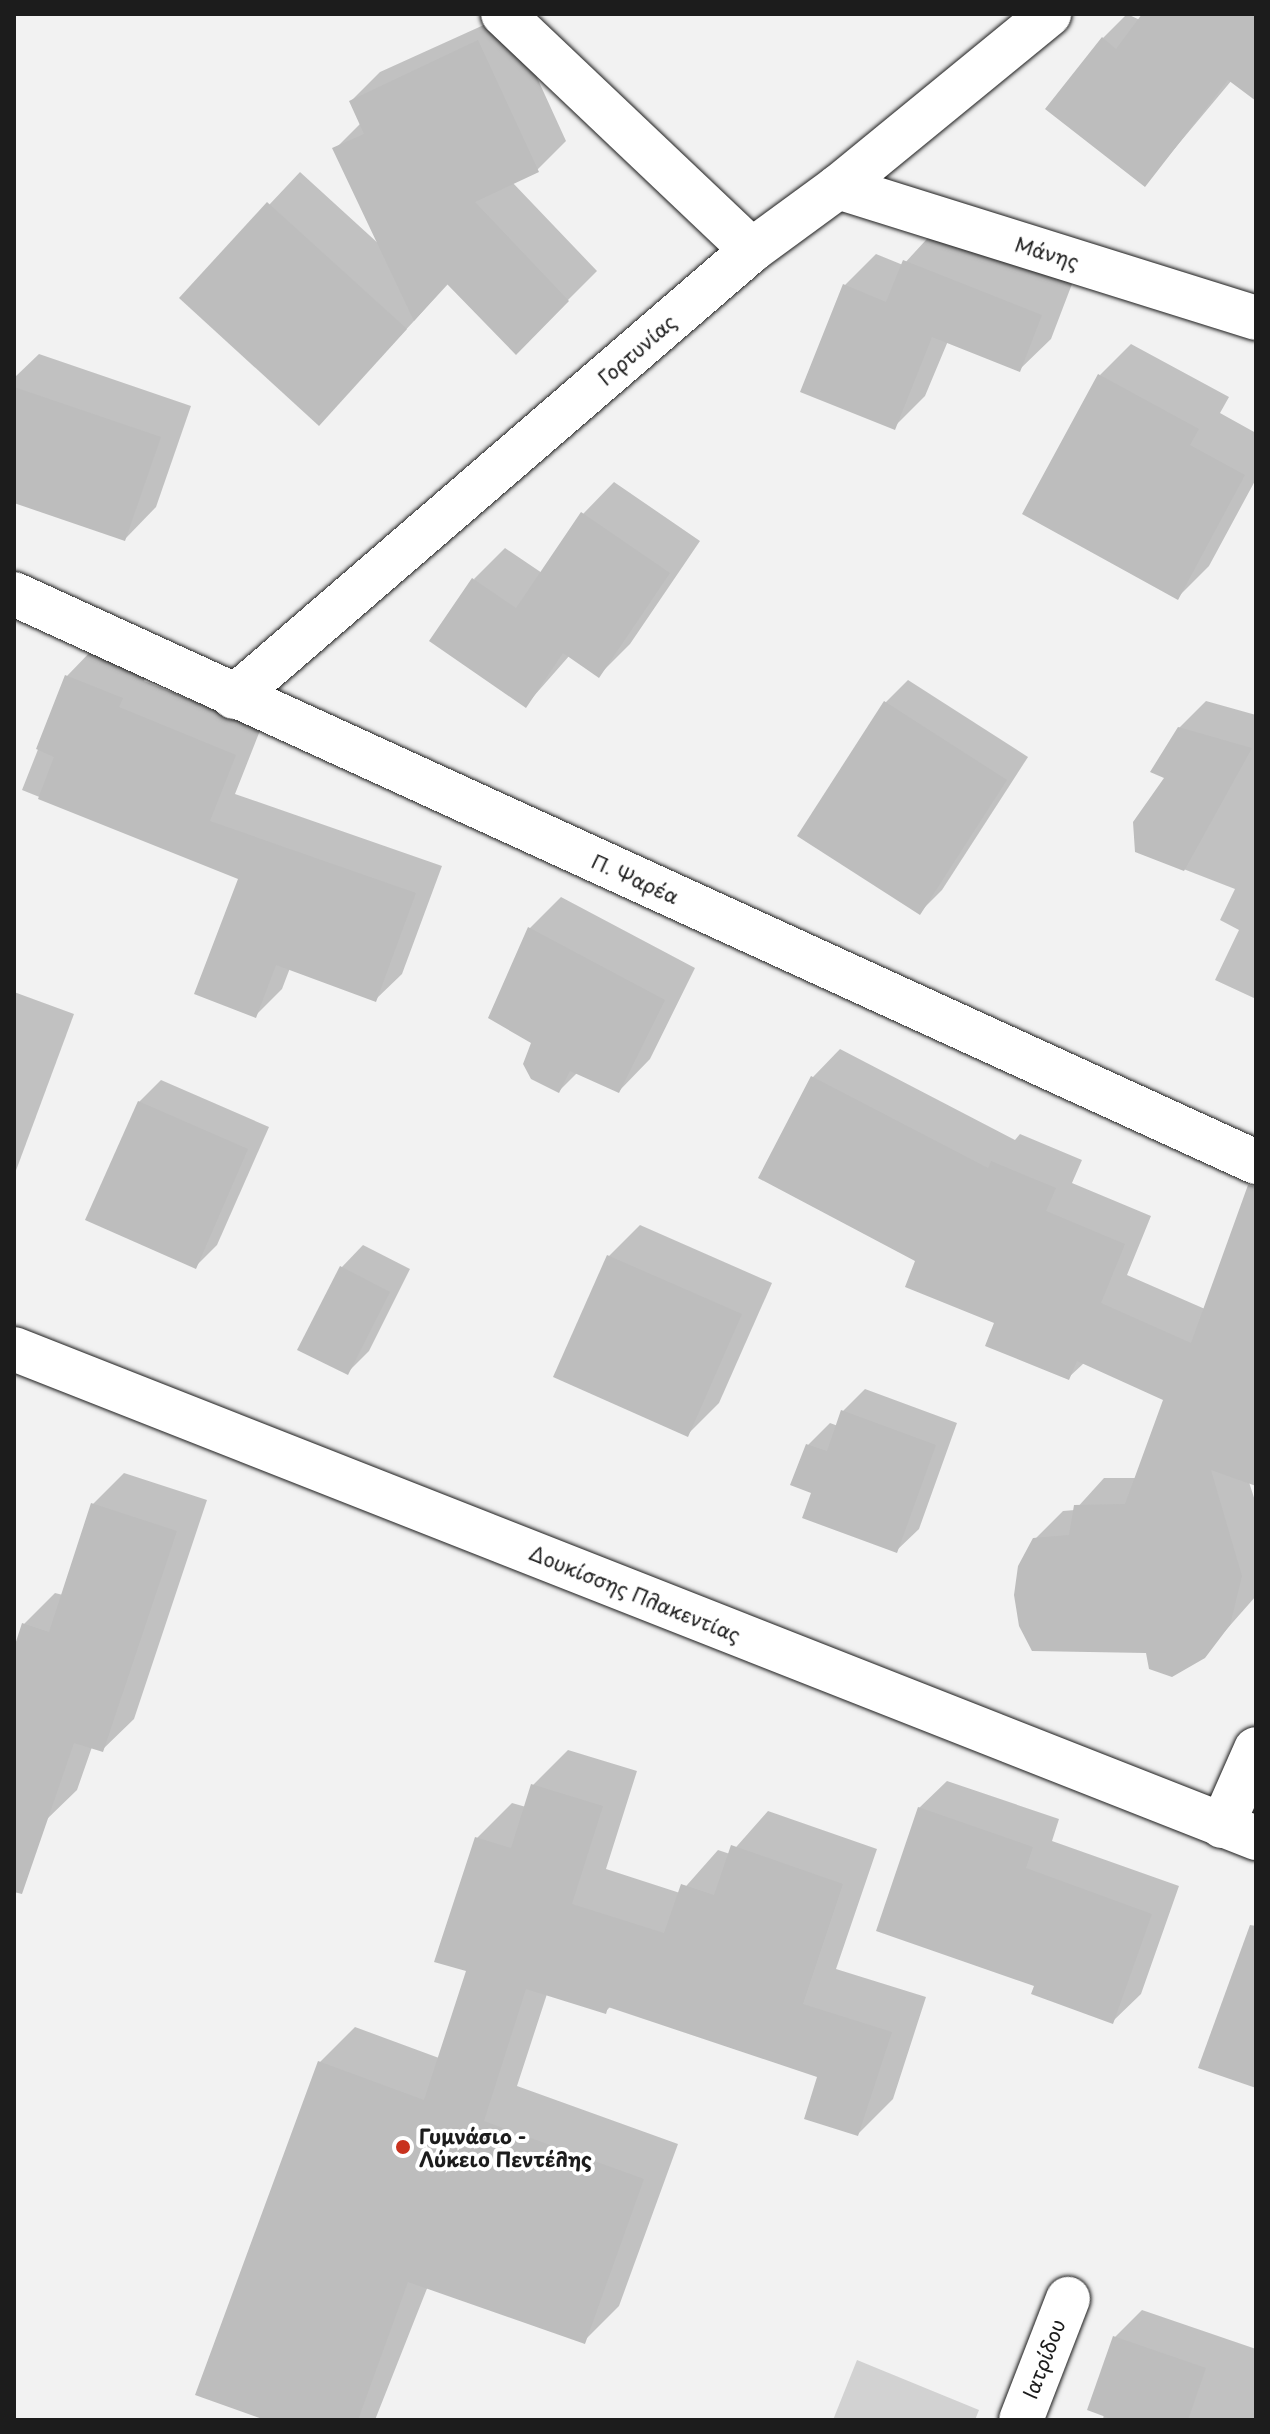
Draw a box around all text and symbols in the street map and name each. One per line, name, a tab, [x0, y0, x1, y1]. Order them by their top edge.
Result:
street label: Μάνης	[1012, 232, 1082, 274]
street label: Γορτυνίας	[593, 310, 681, 390]
street label: Π. Ψαρέα	[587, 849, 683, 909]
street label: Δουκίσσης Πλακεντίας	[526, 1541, 744, 1647]
place label: Γυμνάσιο - Λύκειο Πεντέλης	[419, 2124, 592, 2171]
marker: Γυμνάσιο - Λύκειο Πεντέλης	[394, 2138, 412, 2156]
street label: Ιατρίδου	[1018, 2316, 1070, 2402]

